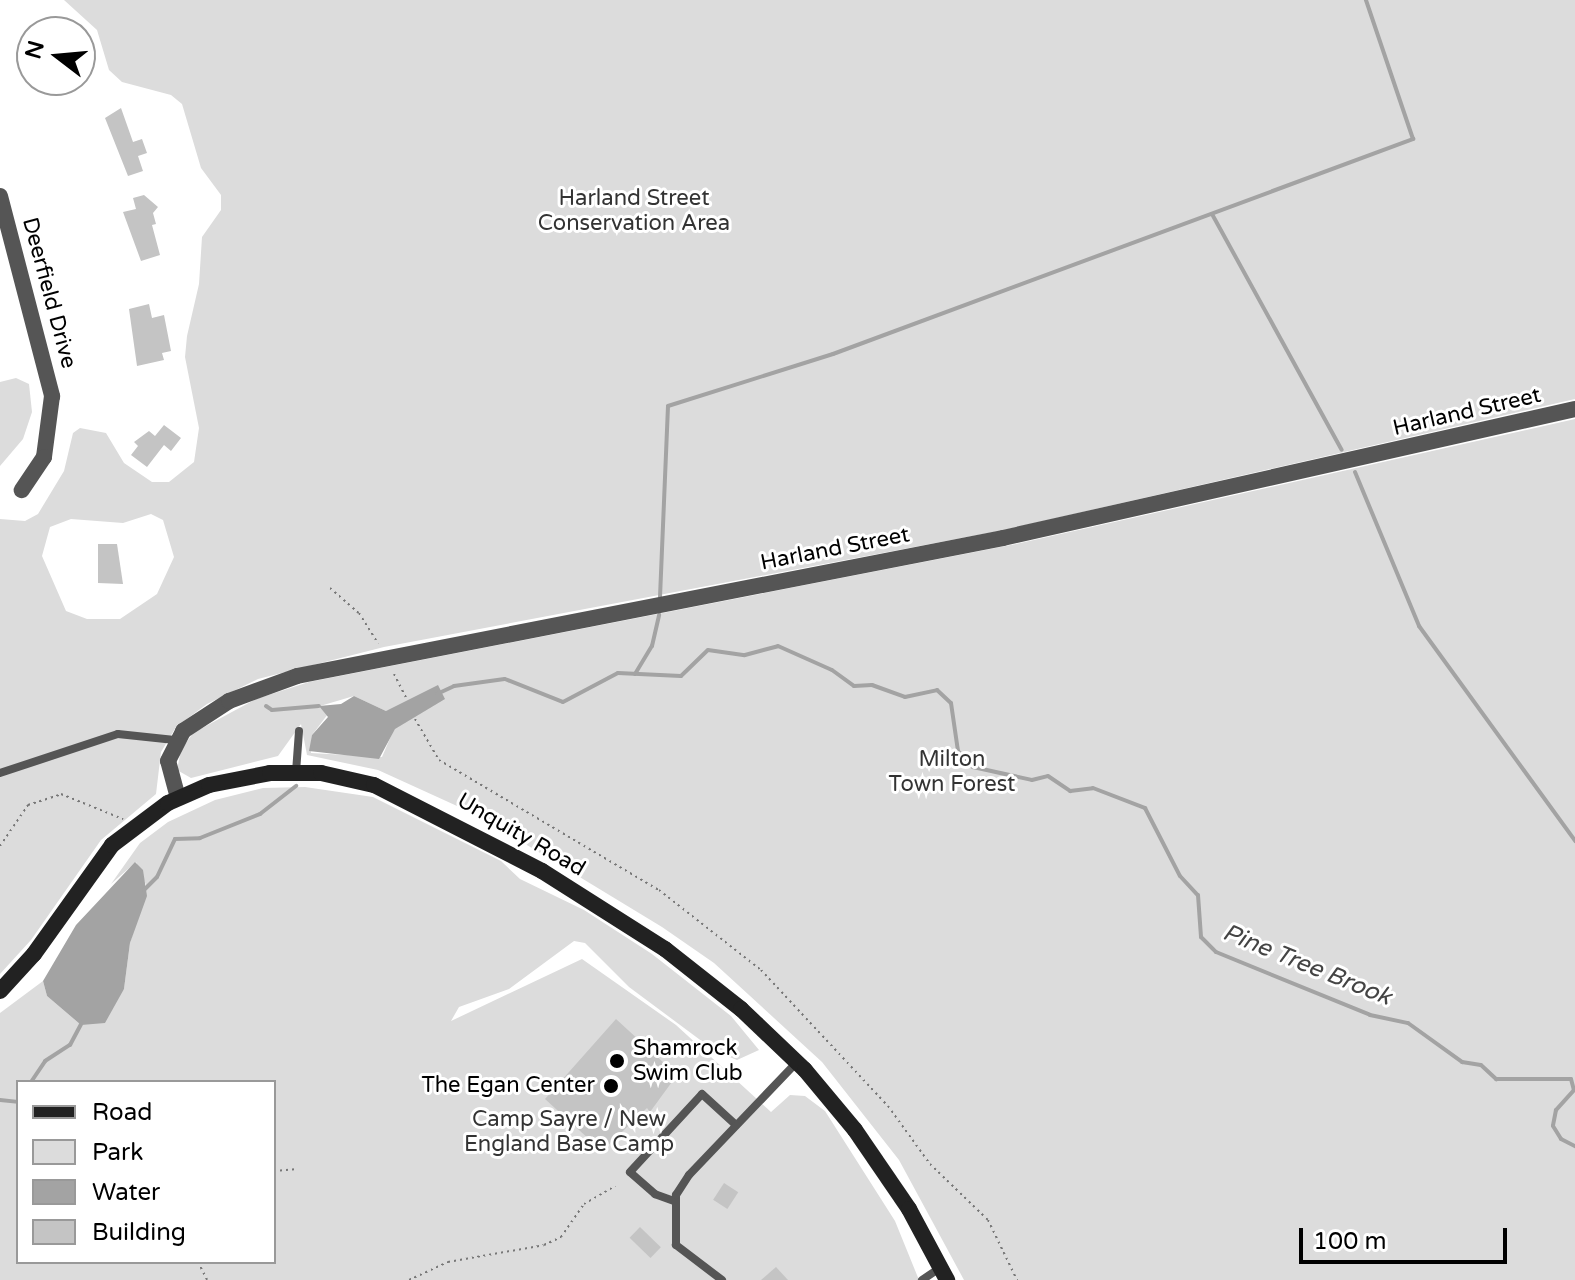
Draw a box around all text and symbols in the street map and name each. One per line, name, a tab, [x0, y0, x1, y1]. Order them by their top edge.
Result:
north arrow	[16, 16, 96, 96]
text: N	[20, 38, 50, 62]
park label: Harland Street Conservation Area	[538, 185, 730, 236]
street label: Deerfield Drive	[16, 215, 82, 371]
street label: Harland Street	[1390, 382, 1544, 442]
street label: Harland Street	[758, 522, 912, 576]
park label: Milton Town Forest	[888, 746, 1016, 798]
street label: Unquity Road	[452, 788, 590, 882]
water label: Pine Tree Brook	[1218, 918, 1396, 1012]
place label: Shamrock Swim Club	[633, 1035, 743, 1086]
marker: Shamrock Swim Club	[608, 1052, 626, 1070]
place label: The Egan Center	[421, 1073, 595, 1099]
marker: The Egan Center	[602, 1077, 620, 1095]
legend	[16, 1080, 276, 1264]
text: Road	[92, 1098, 152, 1127]
park label: Camp Sayre / New England Base Camp	[464, 1106, 674, 1158]
text: Park	[92, 1138, 143, 1167]
text: Water	[92, 1178, 160, 1207]
scale bar	[1303, 1212, 1511, 1262]
text: Building	[92, 1218, 186, 1247]
text: 100 m	[1313, 1227, 1387, 1256]

